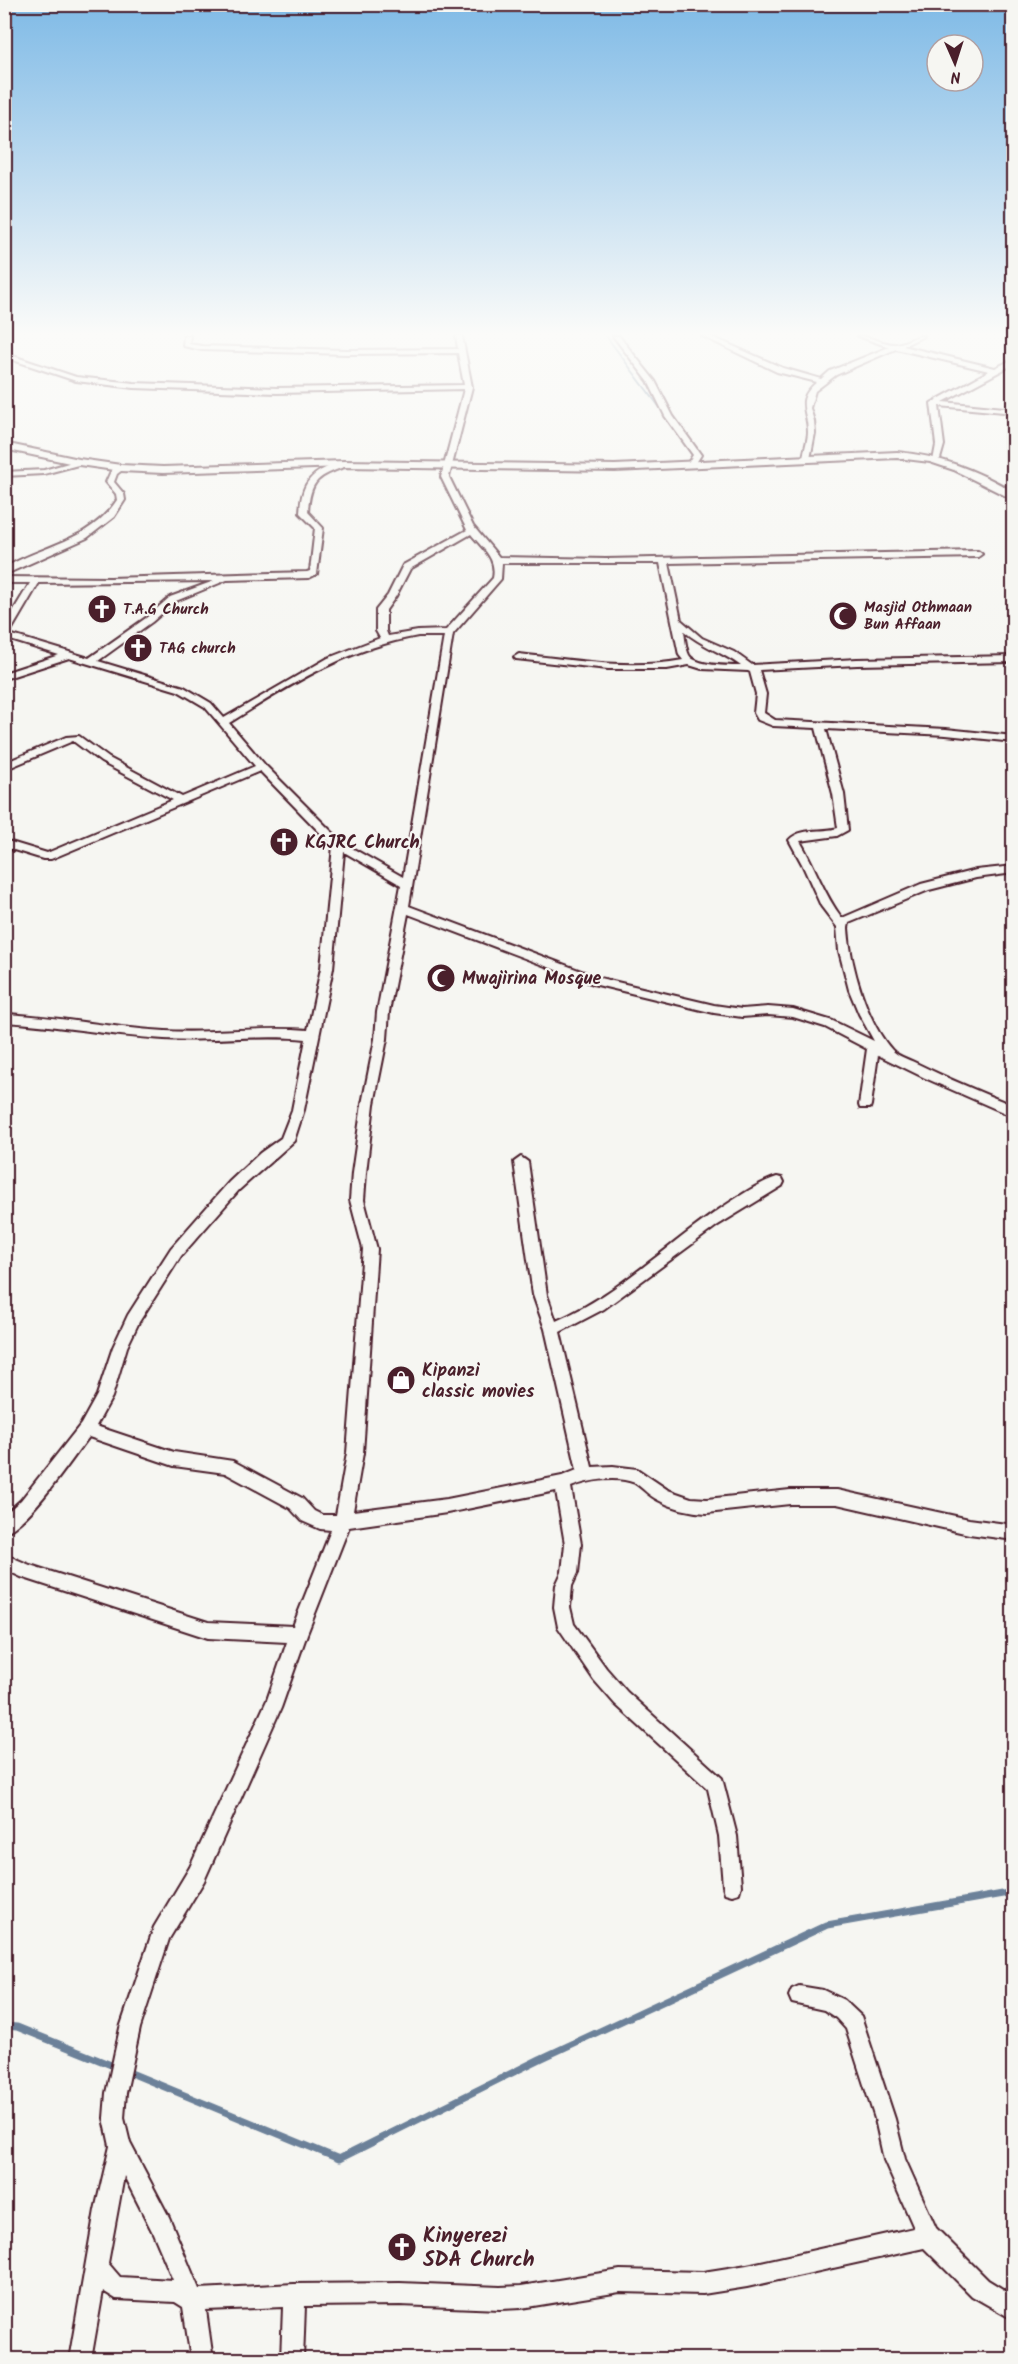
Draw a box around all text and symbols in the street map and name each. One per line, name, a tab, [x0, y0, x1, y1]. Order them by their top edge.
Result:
north arrow	[925, 33, 985, 93]
text: N	[950, 64, 961, 89]
church icon: T.A.G Church	[86, 593, 118, 625]
place label: Masjid Othmaan Bun Affaan	[864, 596, 972, 637]
place label: T.A.G Church	[123, 598, 209, 622]
mosque icon: Masjid Othmaan Bun Affaan	[827, 600, 859, 632]
church icon: TAG church	[122, 632, 154, 664]
place label: TAG church	[159, 637, 236, 661]
church icon: KGJRC Church	[268, 826, 300, 858]
place label: KGJRC Church	[305, 829, 420, 858]
mosque icon: Mwajirina Mosque	[425, 962, 457, 994]
place label: Mwajirina Mosque	[462, 965, 602, 994]
place label: Kipanzi classic movies	[422, 1357, 535, 1407]
shop icon: Kipanzi classic movies	[385, 1364, 417, 1396]
place label: Kinyerezi SDA Church	[423, 2220, 535, 2277]
church icon: Kinyerezi SDA Church	[386, 2231, 418, 2263]

